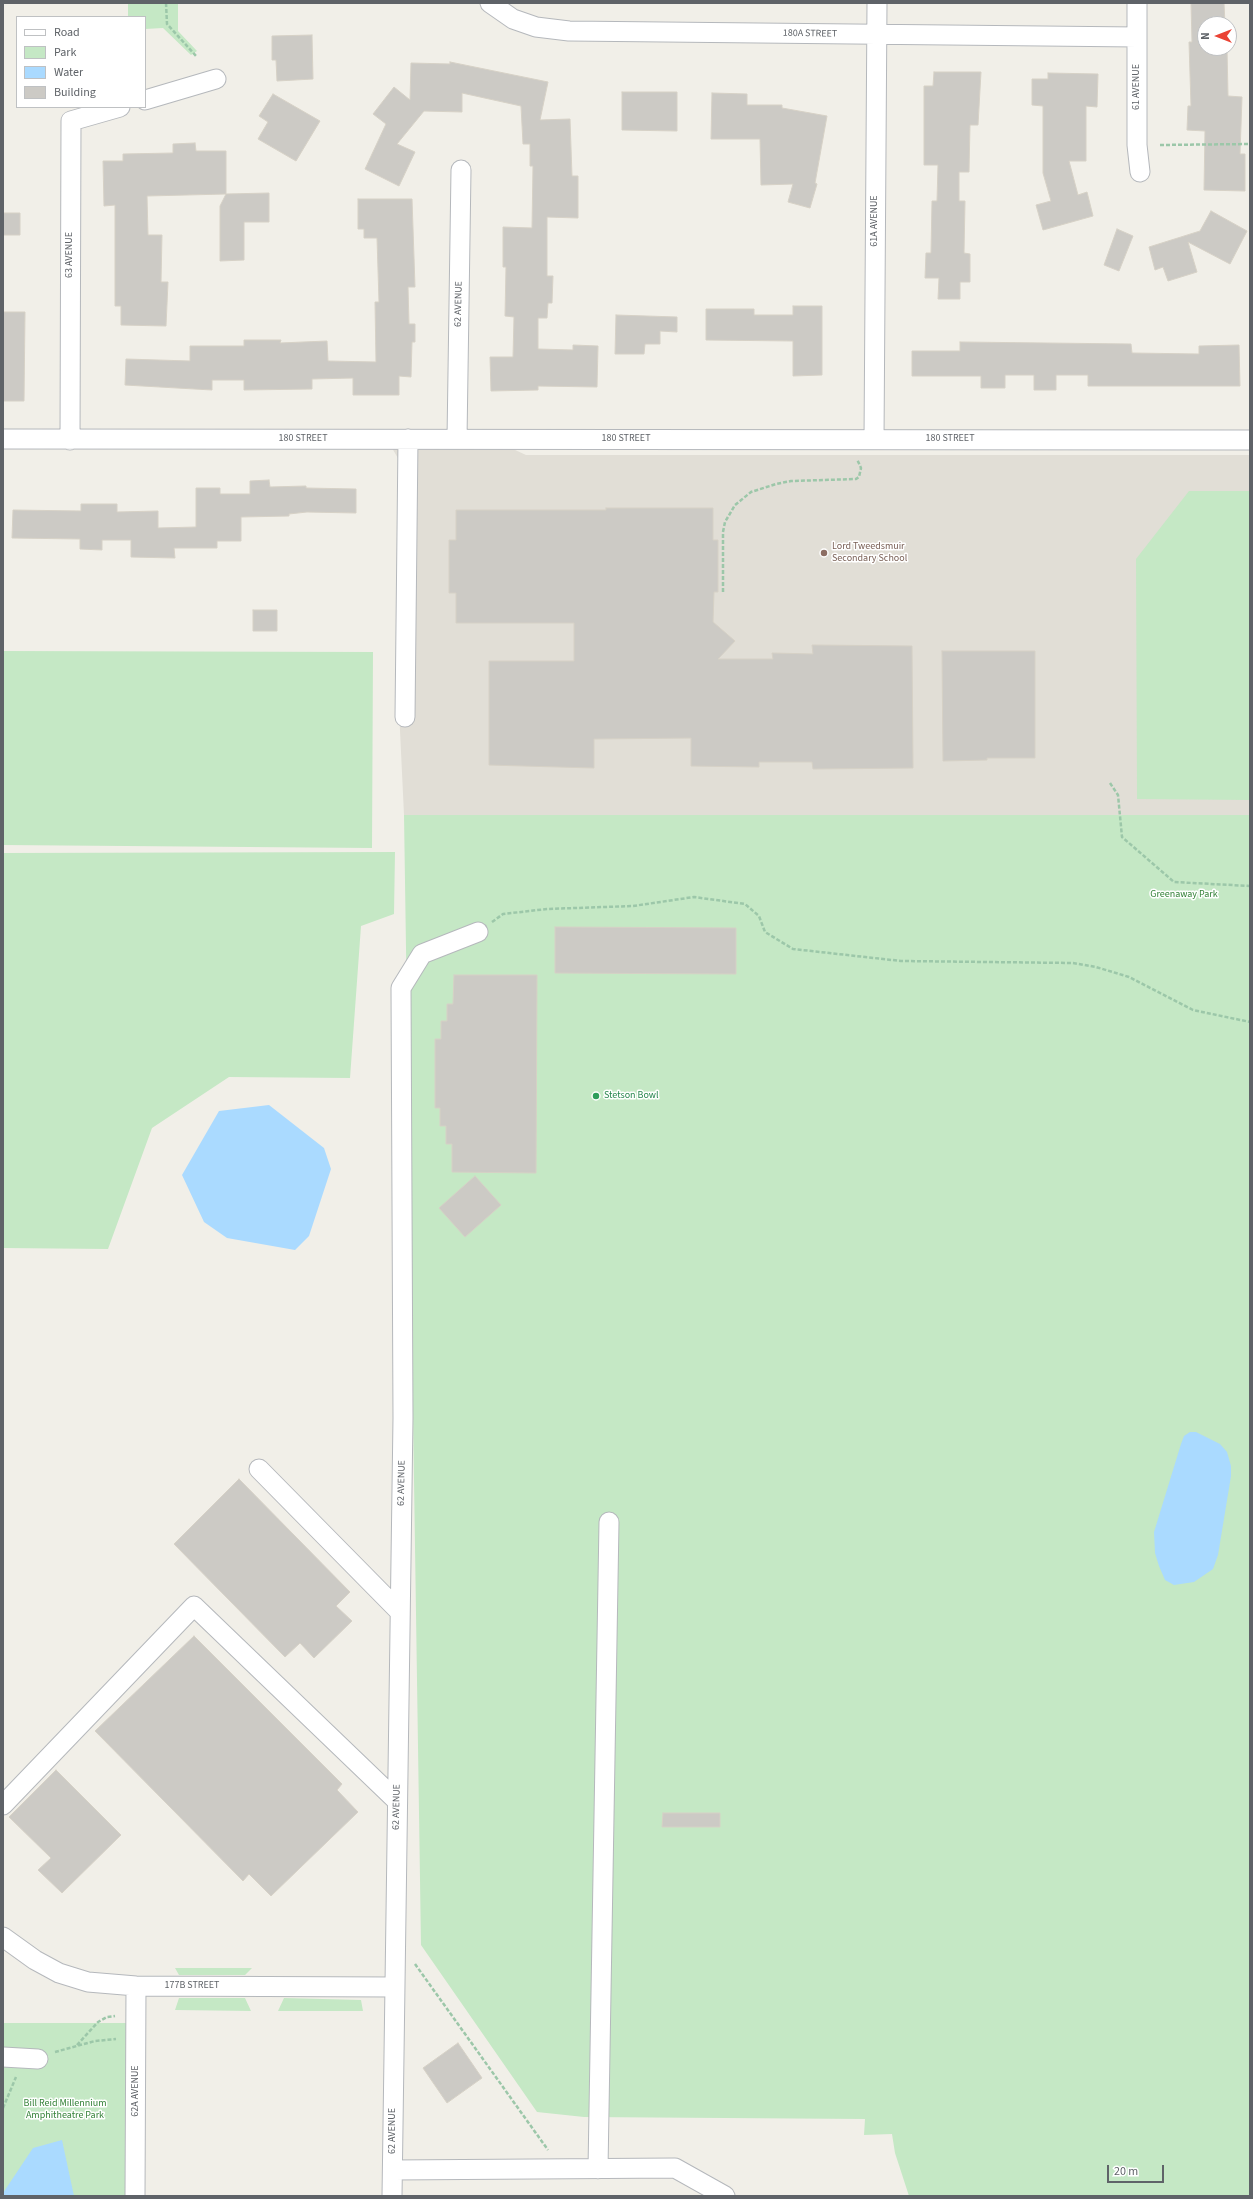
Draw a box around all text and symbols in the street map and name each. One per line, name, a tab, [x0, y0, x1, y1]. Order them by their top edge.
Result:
legend	[16, 16, 146, 108]
north arrow	[1197, 16, 1237, 56]
text: Road	[54, 24, 80, 41]
street label: 180A STREET	[783, 28, 837, 40]
text: N	[1198, 32, 1213, 40]
text: Park	[54, 44, 76, 61]
text: Water	[54, 64, 83, 81]
street label: 61 AVENUE	[1131, 64, 1143, 110]
text: Building	[54, 84, 96, 101]
street label: 61A AVENUE	[869, 195, 881, 247]
street label: 63 AVENUE	[64, 232, 76, 278]
street label: 62 AVENUE	[453, 281, 465, 327]
street label: 180 STREET	[279, 433, 327, 445]
street label: 180 STREET	[602, 433, 650, 445]
street label: 180 STREET	[926, 433, 974, 445]
place label: Lord Tweedsmuir Secondary School	[832, 541, 907, 564]
marker: Lord Tweedsmuir Secondary School	[819, 548, 829, 558]
park label: Greenaway Park	[1150, 889, 1218, 901]
place label: Stetson Bowl	[604, 1090, 659, 1102]
marker: Stetson Bowl	[591, 1091, 601, 1101]
street label: 62 AVENUE	[396, 1460, 408, 1506]
street label: 62 AVENUE	[391, 1784, 403, 1830]
street label: 177B STREET	[165, 1980, 219, 1992]
street label: 62A AVENUE	[130, 2065, 142, 2117]
park label: Bill Reid Millennium Amphitheatre Park	[24, 2098, 106, 2122]
street label: 62 AVENUE	[387, 2108, 399, 2154]
scale bar	[1109, 2157, 1166, 2183]
text: 20 m	[1114, 2163, 1138, 2180]

